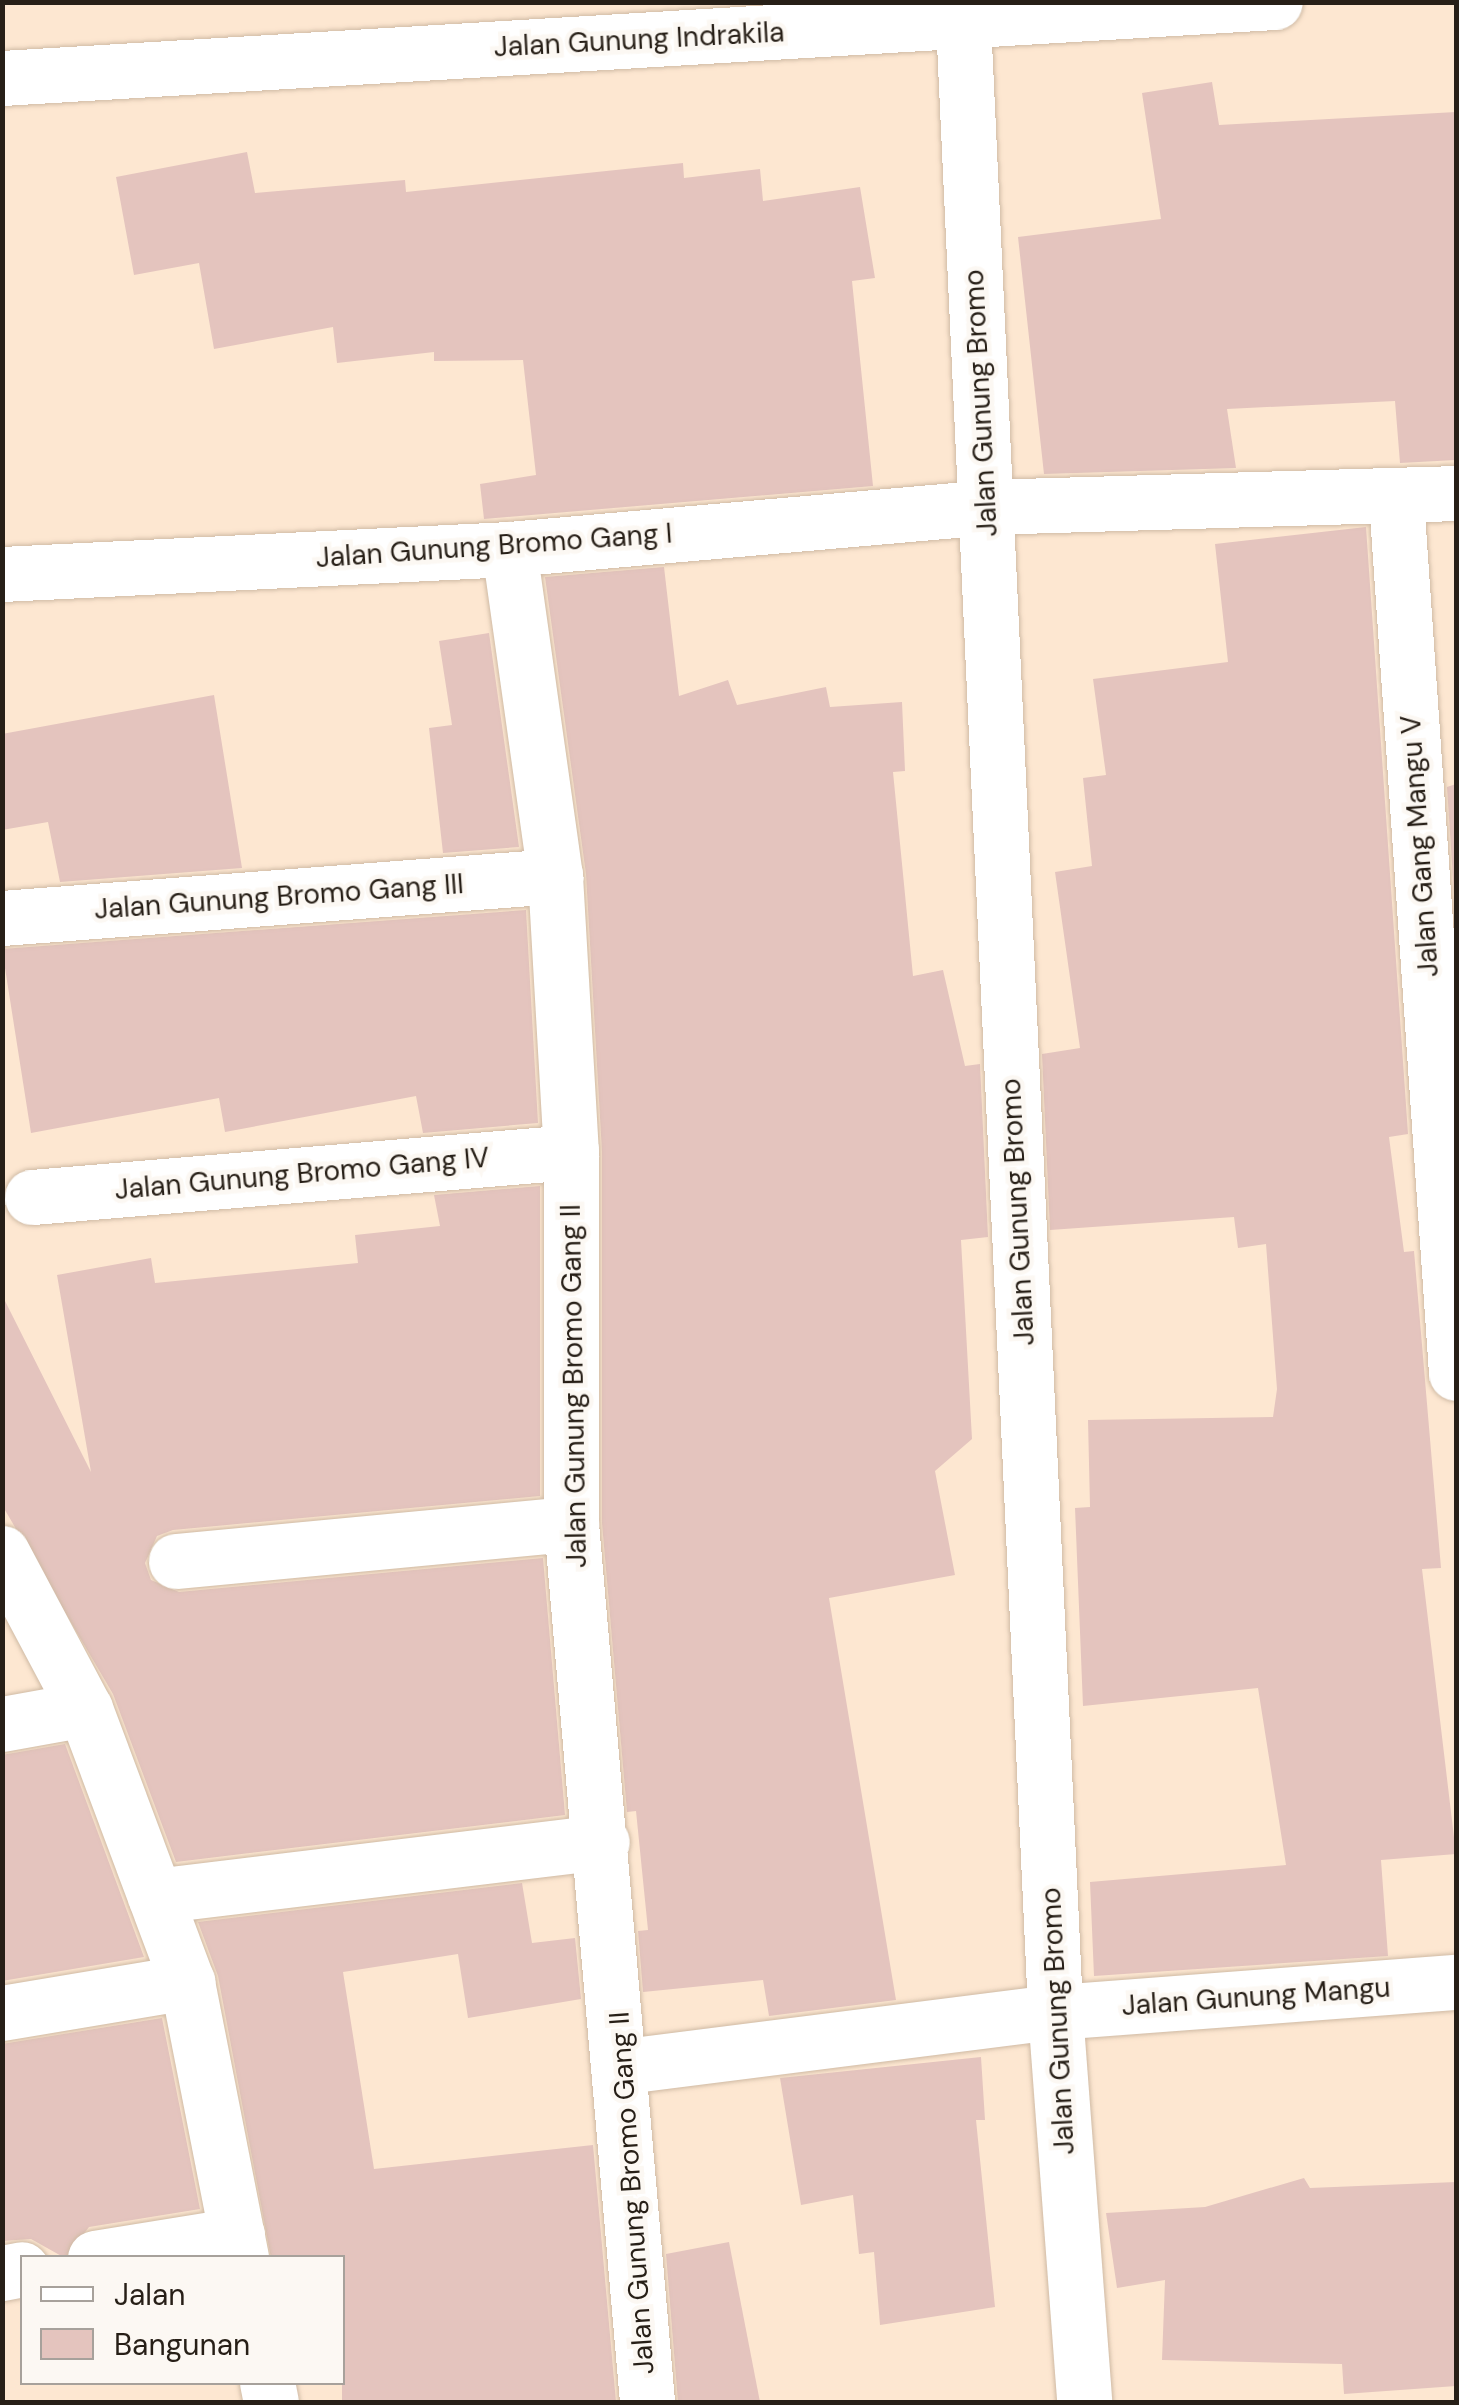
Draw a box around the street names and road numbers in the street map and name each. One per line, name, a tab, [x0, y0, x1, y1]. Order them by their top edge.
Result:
street label: Jalan Gunung Indrakila	[493, 16, 785, 64]
street label: Jalan Gunung Bromo	[957, 268, 1005, 538]
street label: Jalan Gunung Bromo Gang I	[315, 517, 673, 575]
street label: Jalan Gang Mangu V	[1394, 714, 1446, 978]
street label: Jalan Gunung Bromo Gang III	[93, 867, 465, 927]
street label: Jalan Gunung Bromo	[994, 1077, 1042, 1347]
street label: Jalan Gunung Bromo Gang IV	[113, 1141, 491, 1207]
street label: Jalan Gunung Bromo Gang II	[554, 1204, 594, 1568]
street label: Jalan Gunung Bromo	[1034, 1886, 1082, 2156]
street label: Jalan Gunung Mangu	[1121, 1971, 1391, 2023]
street label: Jalan Gunung Bromo Gang II	[603, 2010, 661, 2376]

